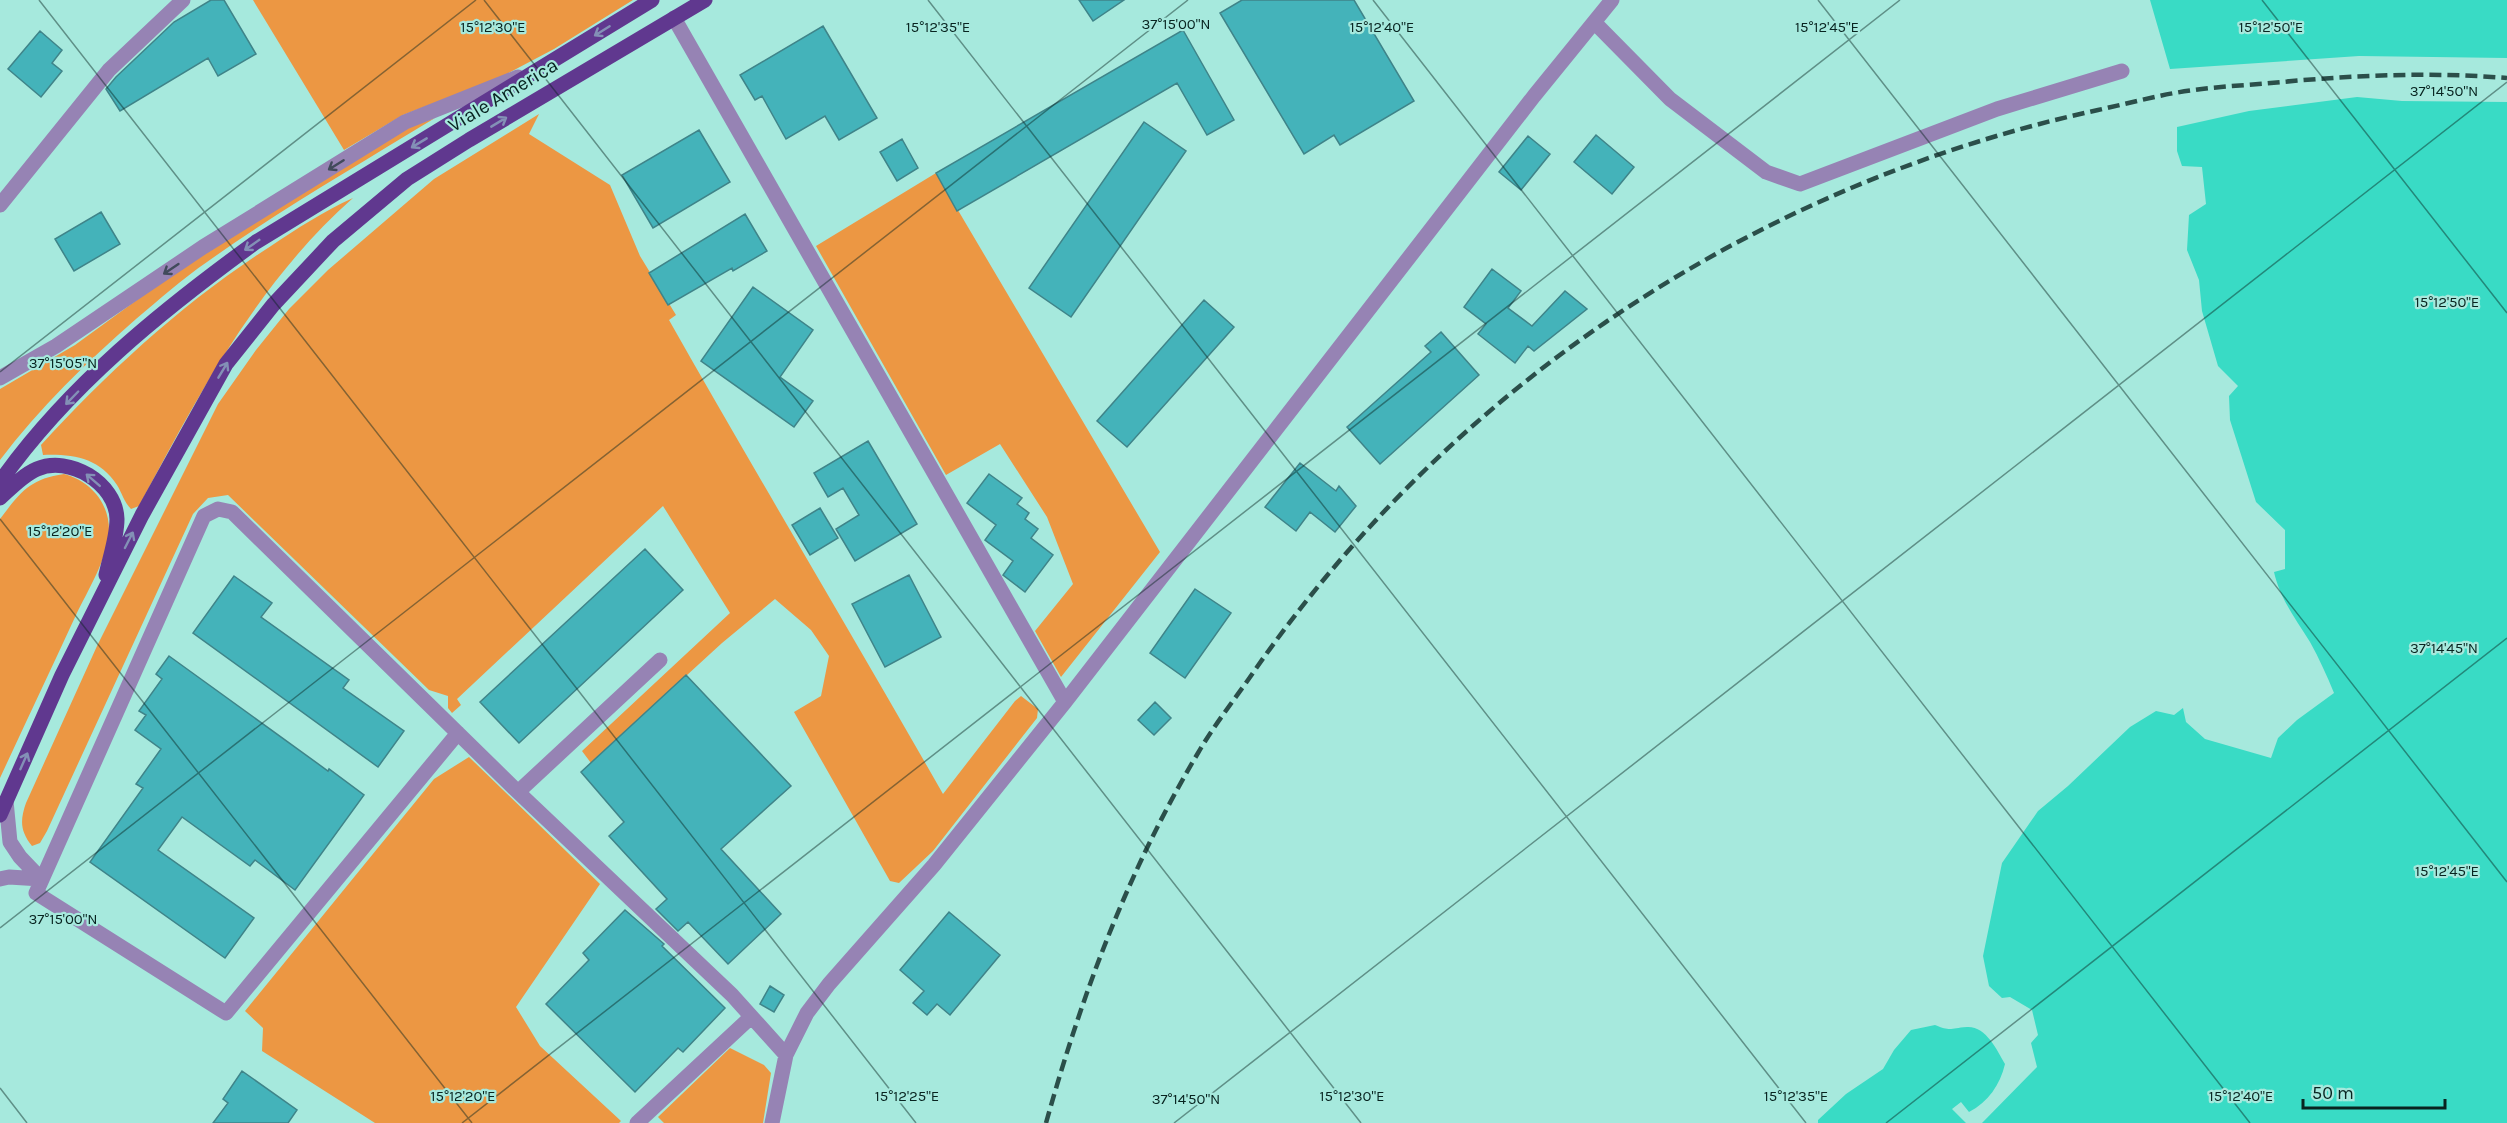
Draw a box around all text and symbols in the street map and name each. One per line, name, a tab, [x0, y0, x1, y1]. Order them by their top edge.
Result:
text: 37°15'00"N	[1141, 15, 1211, 33]
text: 15°12'30"E	[461, 18, 525, 36]
text: 15°12'35"E	[906, 18, 970, 36]
text: 15°12'40"E	[1350, 18, 1414, 36]
text: 15°12'45"E	[1795, 18, 1859, 36]
text: 15°12'50"E	[2239, 18, 2303, 36]
one-way arrow	[594, 25, 611, 37]
street label: Viale America	[444, 53, 562, 137]
text: 37°14'50"N	[2410, 82, 2478, 100]
one-way arrow	[490, 115, 507, 127]
one-way arrow	[411, 138, 428, 150]
one-way arrow	[328, 159, 345, 171]
one-way arrow	[245, 239, 261, 251]
one-way arrow	[163, 263, 180, 275]
text: 15°12'50"E	[2415, 293, 2479, 311]
text: 37°15'05"N	[29, 354, 97, 372]
one-way arrow	[217, 361, 230, 378]
one-way arrow	[65, 390, 79, 405]
one-way arrow	[86, 473, 101, 487]
text: 15°12'20"E	[28, 522, 92, 540]
one-way arrow	[124, 532, 136, 550]
text: 37°14'45"N	[2410, 639, 2478, 657]
one-way arrow	[19, 753, 30, 771]
text: 15°12'45"E	[2415, 862, 2479, 880]
text: 37°15'00"N	[28, 910, 98, 928]
scale bar	[2303, 1072, 2446, 1110]
text: 50 m	[2312, 1082, 2354, 1104]
text: 15°12'20"E	[431, 1087, 495, 1105]
text: 15°12'25"E	[875, 1087, 939, 1105]
text: 15°12'30"E	[1320, 1087, 1384, 1105]
text: 15°12'35"E	[1764, 1087, 1828, 1105]
text: 15°12'40"E	[2209, 1087, 2273, 1105]
text: 37°14'50"N	[1152, 1090, 1220, 1108]

